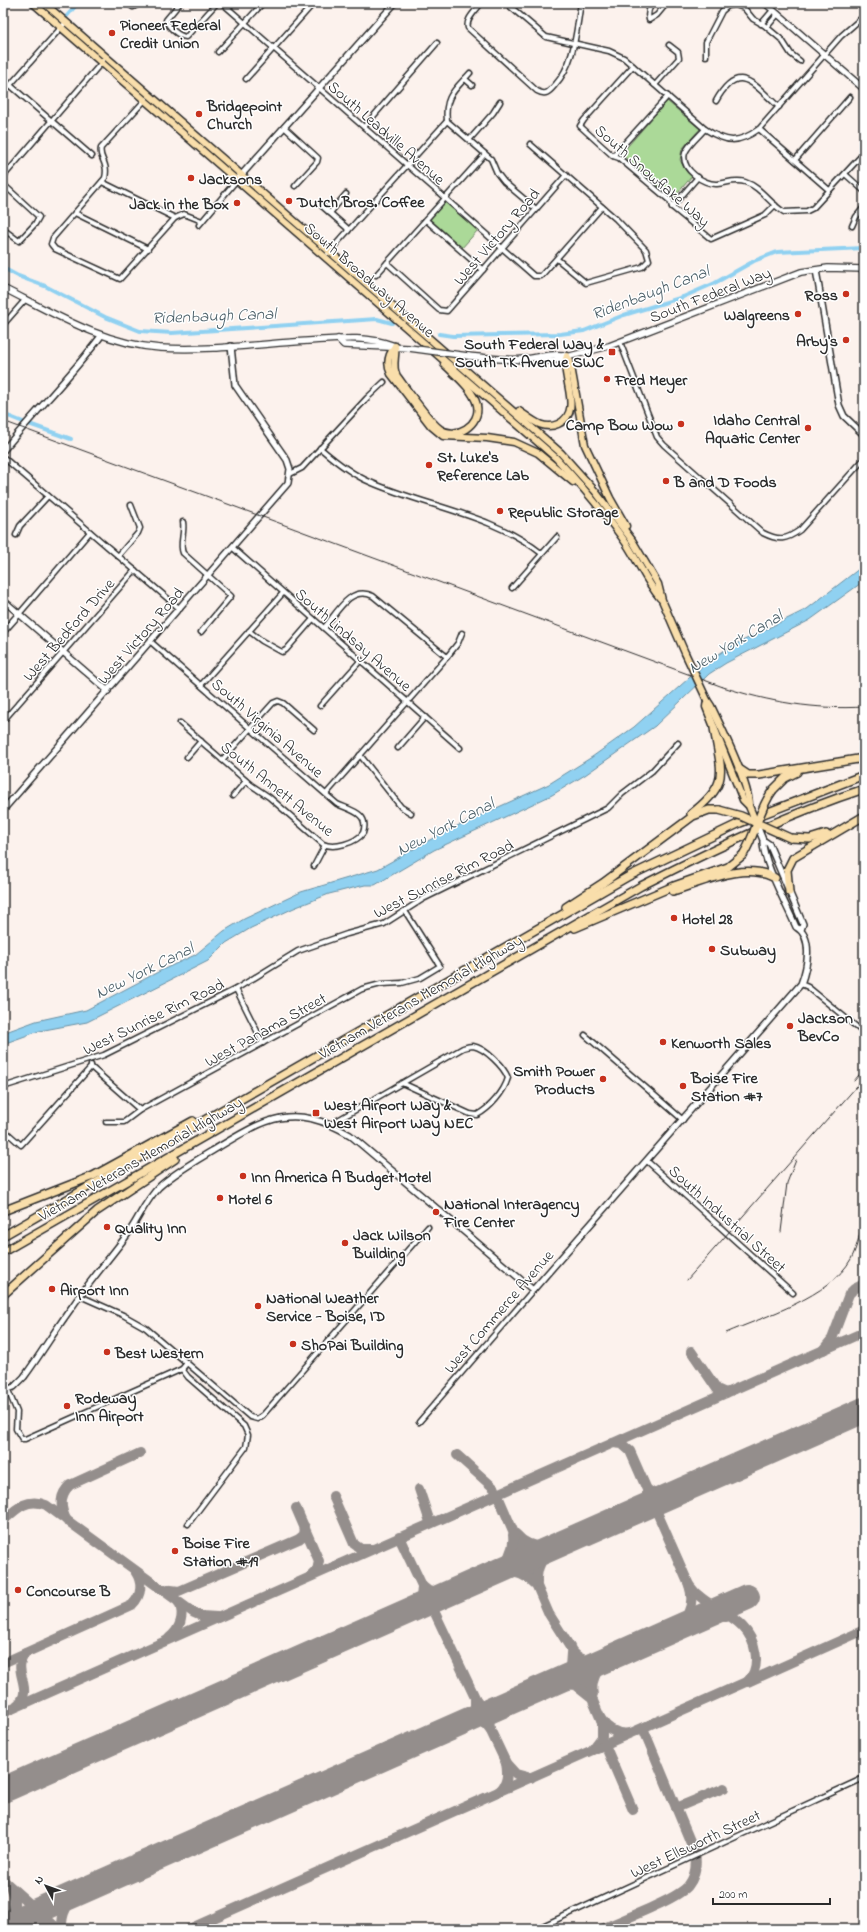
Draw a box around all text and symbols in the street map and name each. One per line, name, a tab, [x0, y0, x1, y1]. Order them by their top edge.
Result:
place label: Pioneer Federal Credit Union	[120, 14, 221, 56]
marker: Pioneer Federal Credit Union	[107, 28, 117, 38]
street label: South Leadville Avenue	[322, 76, 450, 192]
place label: Bridgepoint Church	[206, 95, 283, 137]
marker: Bridgepoint Church	[194, 109, 204, 119]
street label: South Snowflake Way	[589, 119, 715, 234]
place label: Jacksons	[199, 168, 262, 192]
marker: Jacksons	[186, 173, 196, 183]
street label: West Victory Road	[449, 183, 547, 291]
place label: Dutch Bros. Coffee	[296, 191, 425, 215]
place label: Jack in the Box	[129, 193, 229, 217]
marker: Dutch Bros. Coffee	[284, 196, 294, 206]
marker: Jack in the Box	[232, 198, 242, 208]
street label: South Broadway Avenue	[298, 217, 440, 345]
water label: Ridenbaugh Canal	[588, 259, 715, 328]
street label: South Federal Way	[646, 262, 775, 330]
place label: Ross	[804, 284, 838, 308]
marker: Ross	[841, 289, 851, 299]
water label: Ridenbaugh Canal	[152, 302, 279, 332]
place label: Walgreens	[724, 304, 790, 329]
marker: Walgreens	[793, 309, 803, 319]
place label: Arby's	[796, 330, 838, 355]
place label: South Federal Way & South TK Avenue SWC	[455, 333, 605, 375]
marker: Arby's	[841, 335, 851, 345]
marker: South Federal Way & South TK Avenue SWC	[607, 347, 617, 357]
place label: Fred Meyer	[614, 369, 688, 394]
marker: Fred Meyer	[602, 374, 612, 384]
place label: Idaho Central Aquatic Center	[705, 409, 801, 451]
place label: Camp Bow Wow	[566, 414, 673, 438]
marker: Camp Bow Wow	[676, 419, 686, 429]
marker: Idaho Central Aquatic Center	[803, 423, 813, 433]
place label: St. Luke's Reference Lab	[436, 446, 529, 488]
marker: St. Luke's Reference Lab	[424, 460, 434, 470]
place label: B and D Foods	[673, 471, 777, 495]
marker: B and D Foods	[661, 476, 671, 486]
place label: Republic Storage	[507, 501, 619, 526]
marker: Republic Storage	[495, 506, 505, 516]
street label: West Bedford Drive	[18, 573, 122, 687]
street label: West Victory Road	[93, 582, 191, 690]
street label: South Lindsay Avenue	[289, 583, 417, 699]
water label: New York Canal	[684, 603, 790, 680]
street label: South Virginia Avenue	[205, 673, 329, 785]
street label: South Annett Avenue	[215, 736, 339, 843]
water label: New York Canal	[393, 791, 501, 863]
street label: West Sunrise Rim Road	[370, 834, 518, 926]
place label: Hotel 28	[682, 908, 733, 932]
marker: Hotel 28	[669, 913, 679, 923]
street label: Vietnam Veterans Memorial Highway	[313, 929, 528, 1067]
water label: New York Canal	[91, 936, 200, 1006]
place label: Subway	[720, 939, 776, 964]
marker: Subway	[707, 944, 717, 954]
street label: West Sunrise Rim Road	[79, 973, 229, 1062]
street label: West Panama Street	[201, 987, 332, 1074]
place label: Jackson BevCo	[797, 1007, 853, 1049]
marker: Jackson BevCo	[785, 1021, 795, 1031]
place label: Kenworth Sales	[671, 1032, 771, 1056]
marker: Kenworth Sales	[658, 1037, 668, 1047]
place label: Smith Power Products	[513, 1060, 596, 1102]
place label: Boise Fire Station #7	[690, 1067, 763, 1109]
marker: Smith Power Products	[598, 1074, 608, 1084]
marker: Boise Fire Station #7	[678, 1081, 688, 1091]
street label: Vietnam Veterans Memorial Highway	[33, 1091, 248, 1229]
place label: West Airport Way & West Airport Way NEC	[324, 1094, 474, 1137]
marker: West Airport Way & West Airport Way NEC	[311, 1108, 321, 1118]
street label: South Industrial Street	[662, 1160, 791, 1279]
place label: Inn America A Budget Motel	[251, 1166, 432, 1191]
marker: Inn America A Budget Motel	[238, 1171, 248, 1181]
place label: Motel 6	[228, 1188, 273, 1212]
marker: Motel 6	[215, 1193, 225, 1203]
place label: National Interagency Fire Center	[443, 1193, 579, 1235]
marker: National Interagency Fire Center	[431, 1207, 441, 1217]
place label: Quality Inn	[115, 1217, 187, 1242]
marker: Quality Inn	[102, 1222, 112, 1232]
place label: Jack Wilson Building	[352, 1224, 431, 1267]
marker: Jack Wilson Building	[340, 1238, 350, 1248]
street label: West Commerce Avenue	[439, 1244, 561, 1380]
place label: Airport Inn	[60, 1279, 129, 1303]
marker: Airport Inn	[47, 1284, 57, 1294]
place label: National Weather Service - Boise, ID	[266, 1287, 386, 1329]
marker: National Weather Service - Boise, ID	[253, 1301, 263, 1311]
place label: ShoPai Building	[301, 1334, 403, 1359]
marker: ShoPai Building	[288, 1339, 298, 1349]
place label: Best Western	[114, 1342, 204, 1366]
marker: Best Western	[102, 1347, 112, 1357]
place label: Rodeway Inn Airport	[74, 1387, 144, 1429]
marker: Rodeway Inn Airport	[62, 1401, 72, 1411]
place label: Boise Fire Station #19	[182, 1532, 258, 1574]
marker: Boise Fire Station #19	[170, 1546, 180, 1556]
place label: Concourse B	[26, 1580, 111, 1604]
marker: Concourse B	[13, 1585, 23, 1595]
street label: West Ellsworth Street	[627, 1804, 765, 1886]
north arrow	[26, 1866, 66, 1906]
text: N	[31, 1872, 48, 1888]
scale bar	[713, 1880, 830, 1906]
text: 200 m	[719, 1886, 748, 1904]

